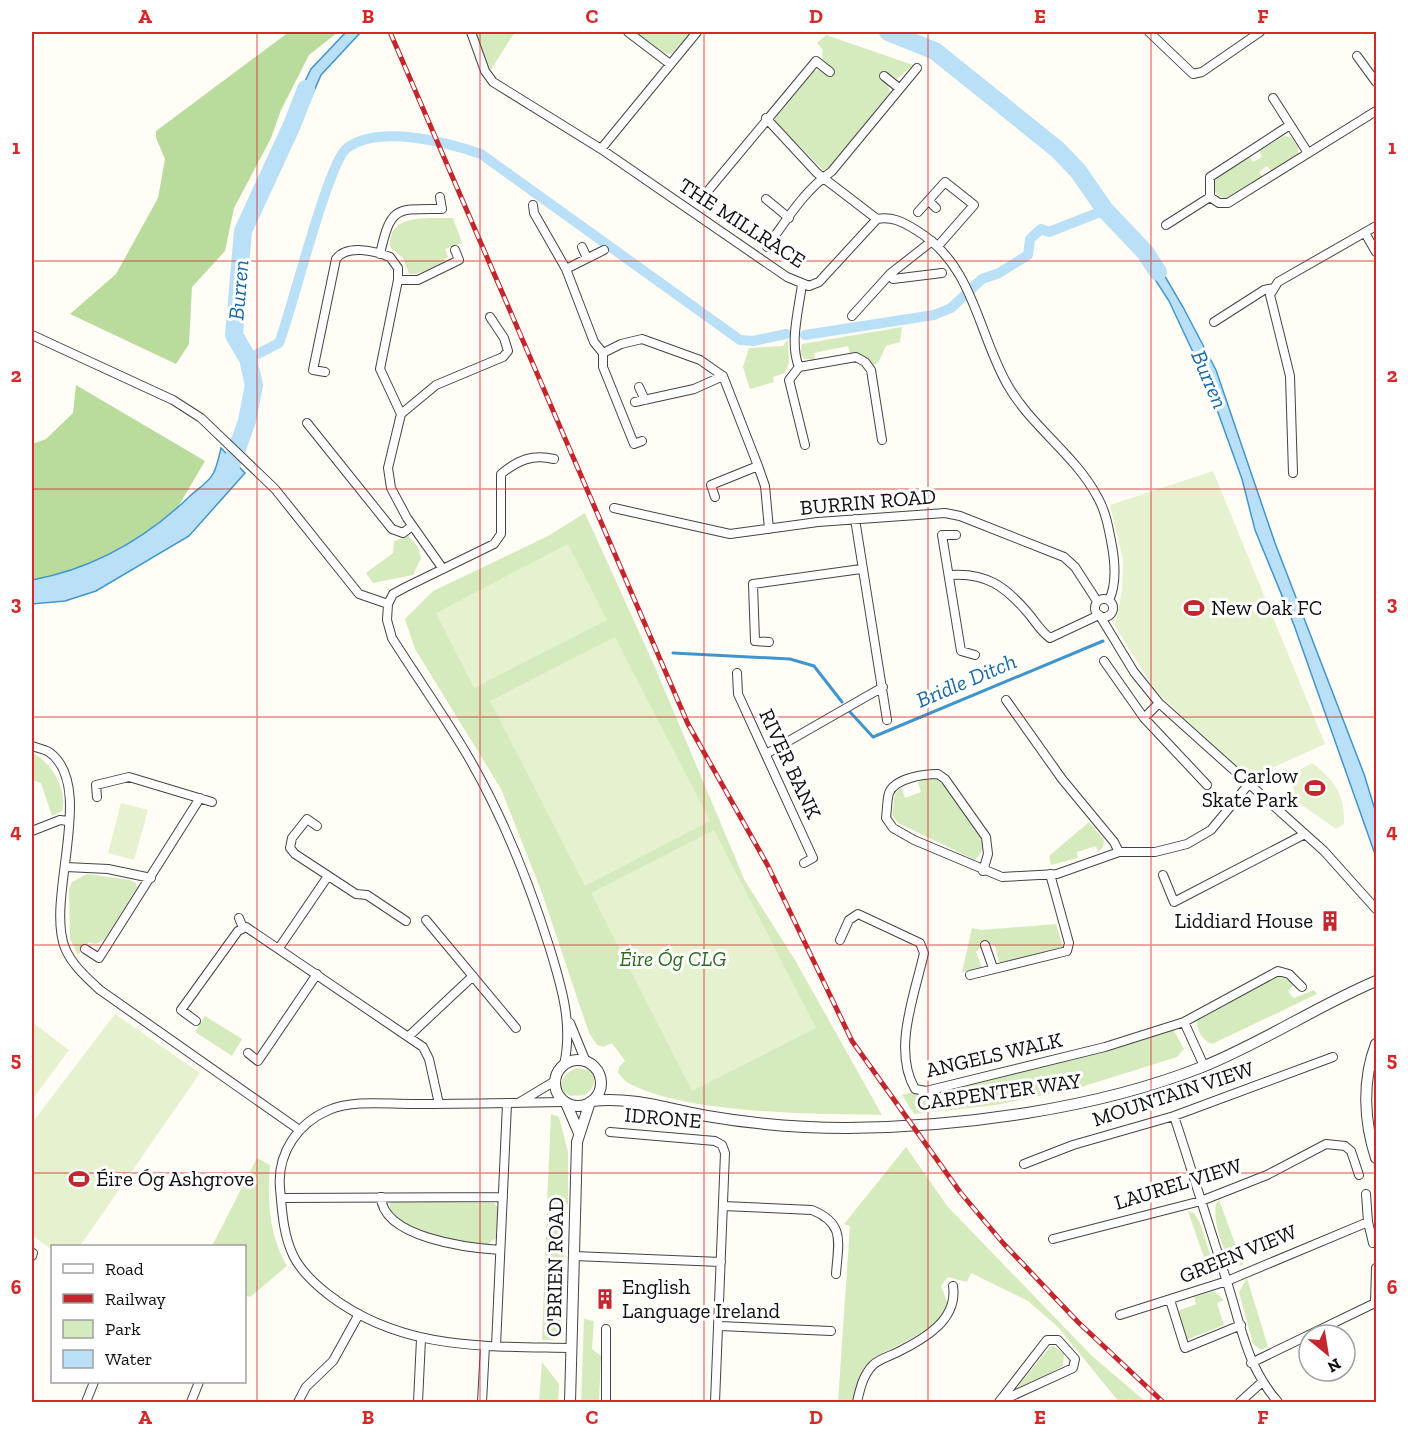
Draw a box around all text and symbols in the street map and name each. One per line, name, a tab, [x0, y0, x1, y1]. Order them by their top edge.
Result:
text: A	[138, 4, 152, 28]
text: B	[362, 4, 374, 28]
text: C	[586, 4, 599, 28]
text: D	[809, 4, 823, 28]
text: E	[1034, 4, 1046, 28]
text: F	[1257, 4, 1269, 28]
text: 1	[12, 135, 20, 159]
text: 1	[1388, 135, 1396, 159]
street label: THE MILLRACE	[674, 172, 810, 273]
water label: Burren	[222, 259, 255, 321]
water label: Burren	[1185, 346, 1234, 412]
text: 2	[11, 363, 22, 387]
text: 2	[1387, 363, 1398, 387]
street label: BURRIN ROAD	[799, 483, 937, 520]
text: 3	[11, 591, 22, 615]
text: 3	[1387, 591, 1398, 615]
place label: New Oak FC	[1211, 595, 1322, 620]
sports icon: New Oak FC	[1182, 596, 1206, 620]
water label: Bridle Ditch	[912, 647, 1020, 714]
street label: RIVER BANK	[754, 705, 827, 823]
place label: Carlow Skate Park	[1202, 763, 1298, 812]
sports icon: Carlow Skate Park	[1303, 776, 1327, 800]
text: 4	[10, 819, 22, 843]
text: 4	[1386, 819, 1398, 843]
place label: Liddiard House	[1174, 908, 1313, 933]
building icon: Liddiard House	[1318, 909, 1342, 933]
park label: Éire Óg CLG	[619, 946, 727, 971]
street label: ANGELS WALK	[923, 1027, 1065, 1082]
text: 5	[11, 1047, 21, 1071]
text: 5	[1387, 1047, 1397, 1071]
street label: MOUNTAIN VIEW	[1089, 1056, 1257, 1131]
street label: CARPENTER WAY	[915, 1068, 1083, 1115]
street label: IDRONE	[624, 1102, 702, 1133]
street label: LAUREL VIEW	[1111, 1152, 1245, 1215]
place label: Éire Óg Ashgrove	[96, 1166, 254, 1191]
sports icon: Éire Óg Ashgrove	[67, 1167, 91, 1191]
street label: O'BRIEN ROAD	[541, 1197, 568, 1337]
street label: GREEN VIEW	[1176, 1219, 1300, 1288]
legend	[51, 1245, 246, 1383]
text: Road	[105, 1258, 144, 1280]
place label: English Language Ireland	[622, 1274, 780, 1323]
text: 6	[11, 1275, 22, 1299]
text: 6	[1387, 1275, 1398, 1299]
building icon: English Language Ireland	[593, 1287, 617, 1311]
text: Railway	[105, 1288, 167, 1310]
text: Park	[105, 1318, 141, 1340]
north arrow	[1297, 1323, 1357, 1383]
text: Water	[105, 1348, 152, 1370]
text: N	[1324, 1354, 1344, 1377]
text: A	[138, 1405, 152, 1429]
text: B	[362, 1405, 374, 1429]
text: C	[586, 1405, 599, 1429]
text: D	[809, 1405, 823, 1429]
text: E	[1034, 1405, 1046, 1429]
text: F	[1257, 1405, 1269, 1429]

